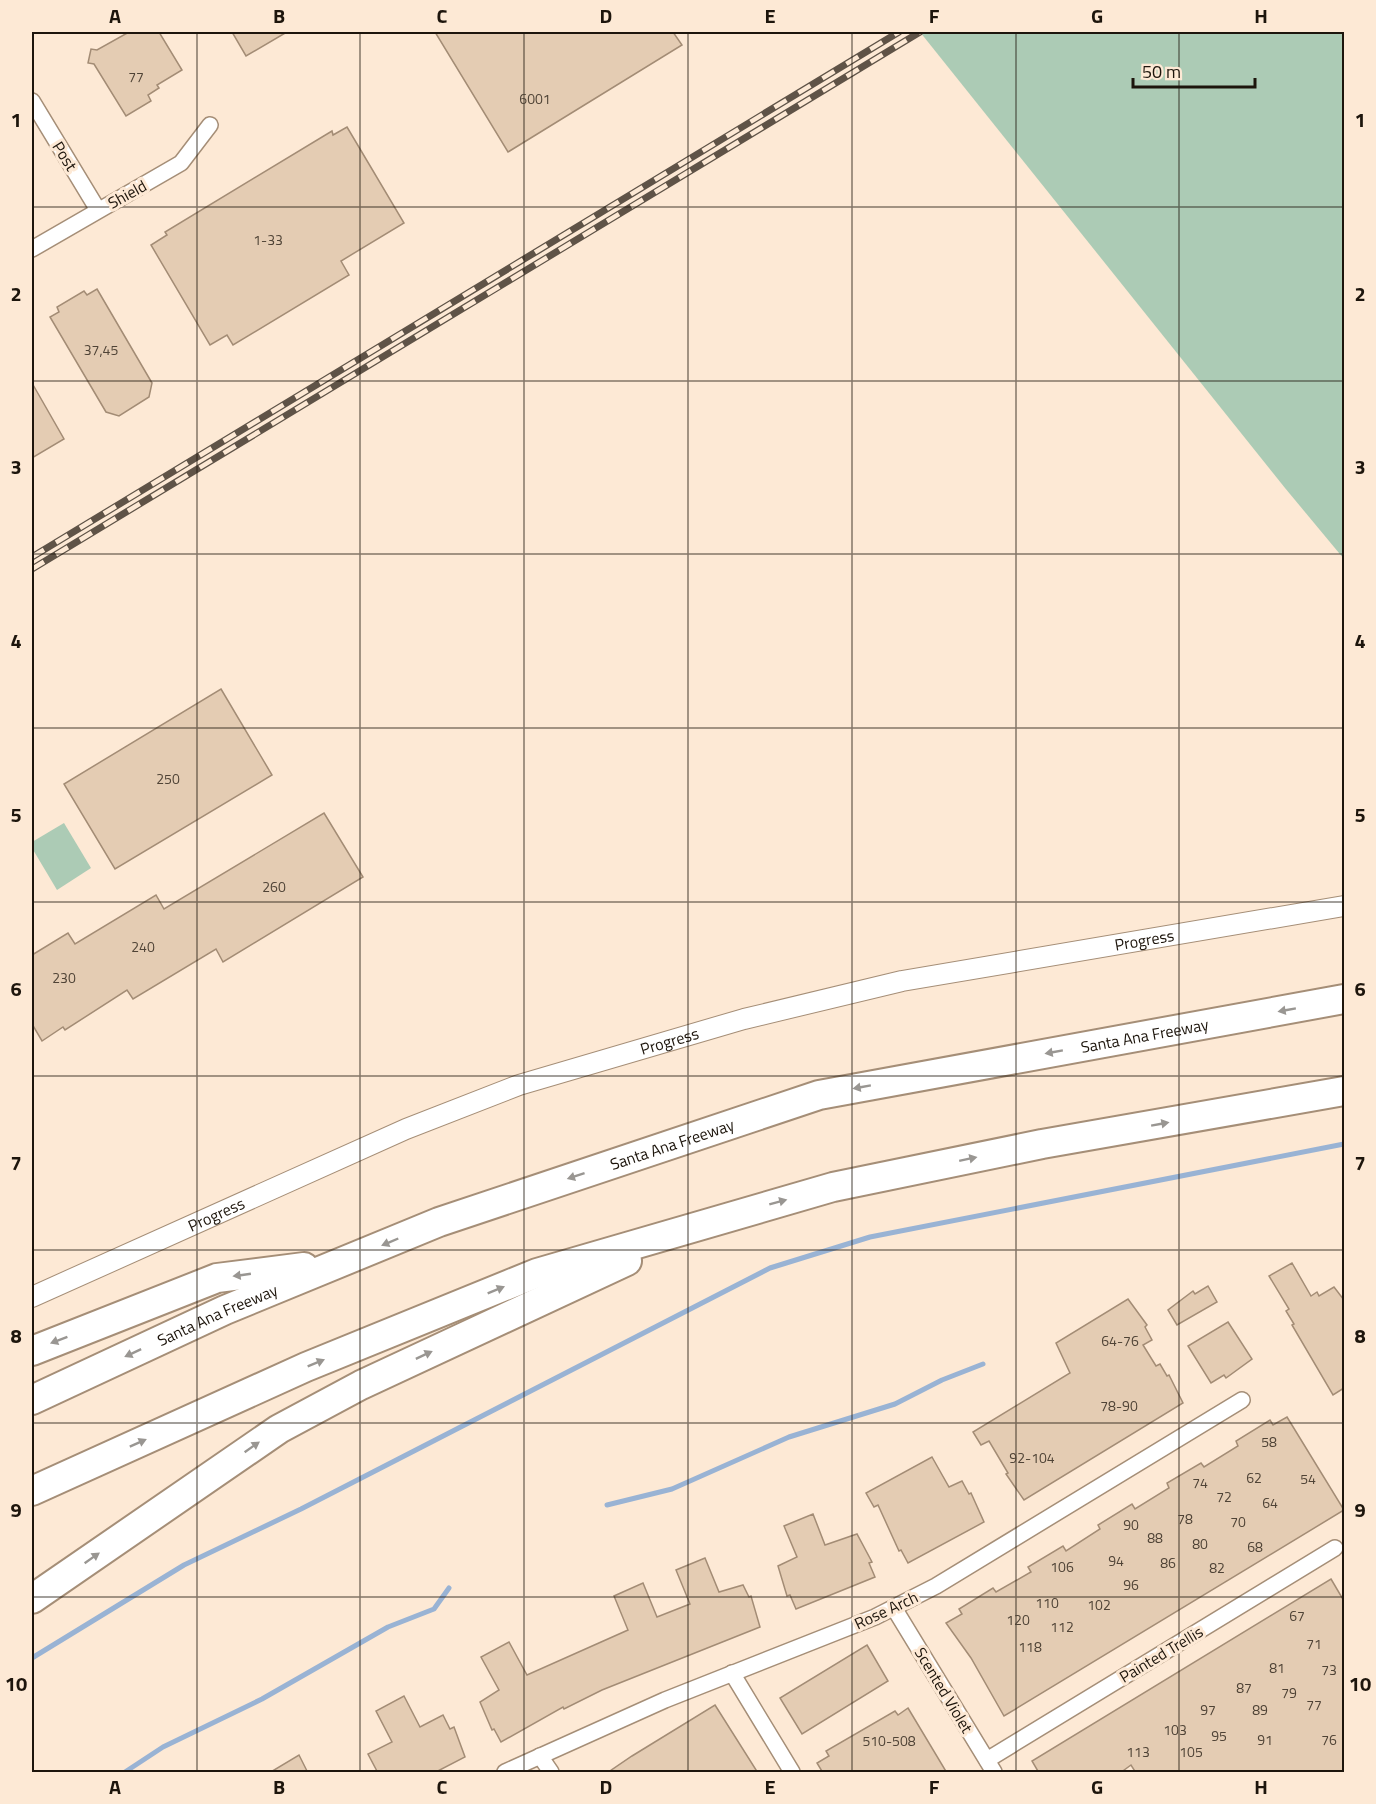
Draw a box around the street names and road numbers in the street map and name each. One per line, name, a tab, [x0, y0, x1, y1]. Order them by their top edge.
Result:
street label: Post	[47, 137, 84, 176]
street label: Shield	[103, 174, 151, 214]
street label: Progress	[1113, 923, 1176, 957]
street label: Santa Ana Freeway	[1079, 1012, 1211, 1059]
street label: Progress	[637, 1021, 702, 1061]
street label: Santa Ana Freeway	[607, 1112, 737, 1176]
street label: Progress	[184, 1191, 249, 1237]
street label: Santa Ana Freeway	[153, 1278, 281, 1352]
street label: Rose Arch	[850, 1585, 922, 1635]
street label: Painted Trellis	[1115, 1620, 1207, 1688]
street label: Scented Violet	[909, 1642, 979, 1738]

